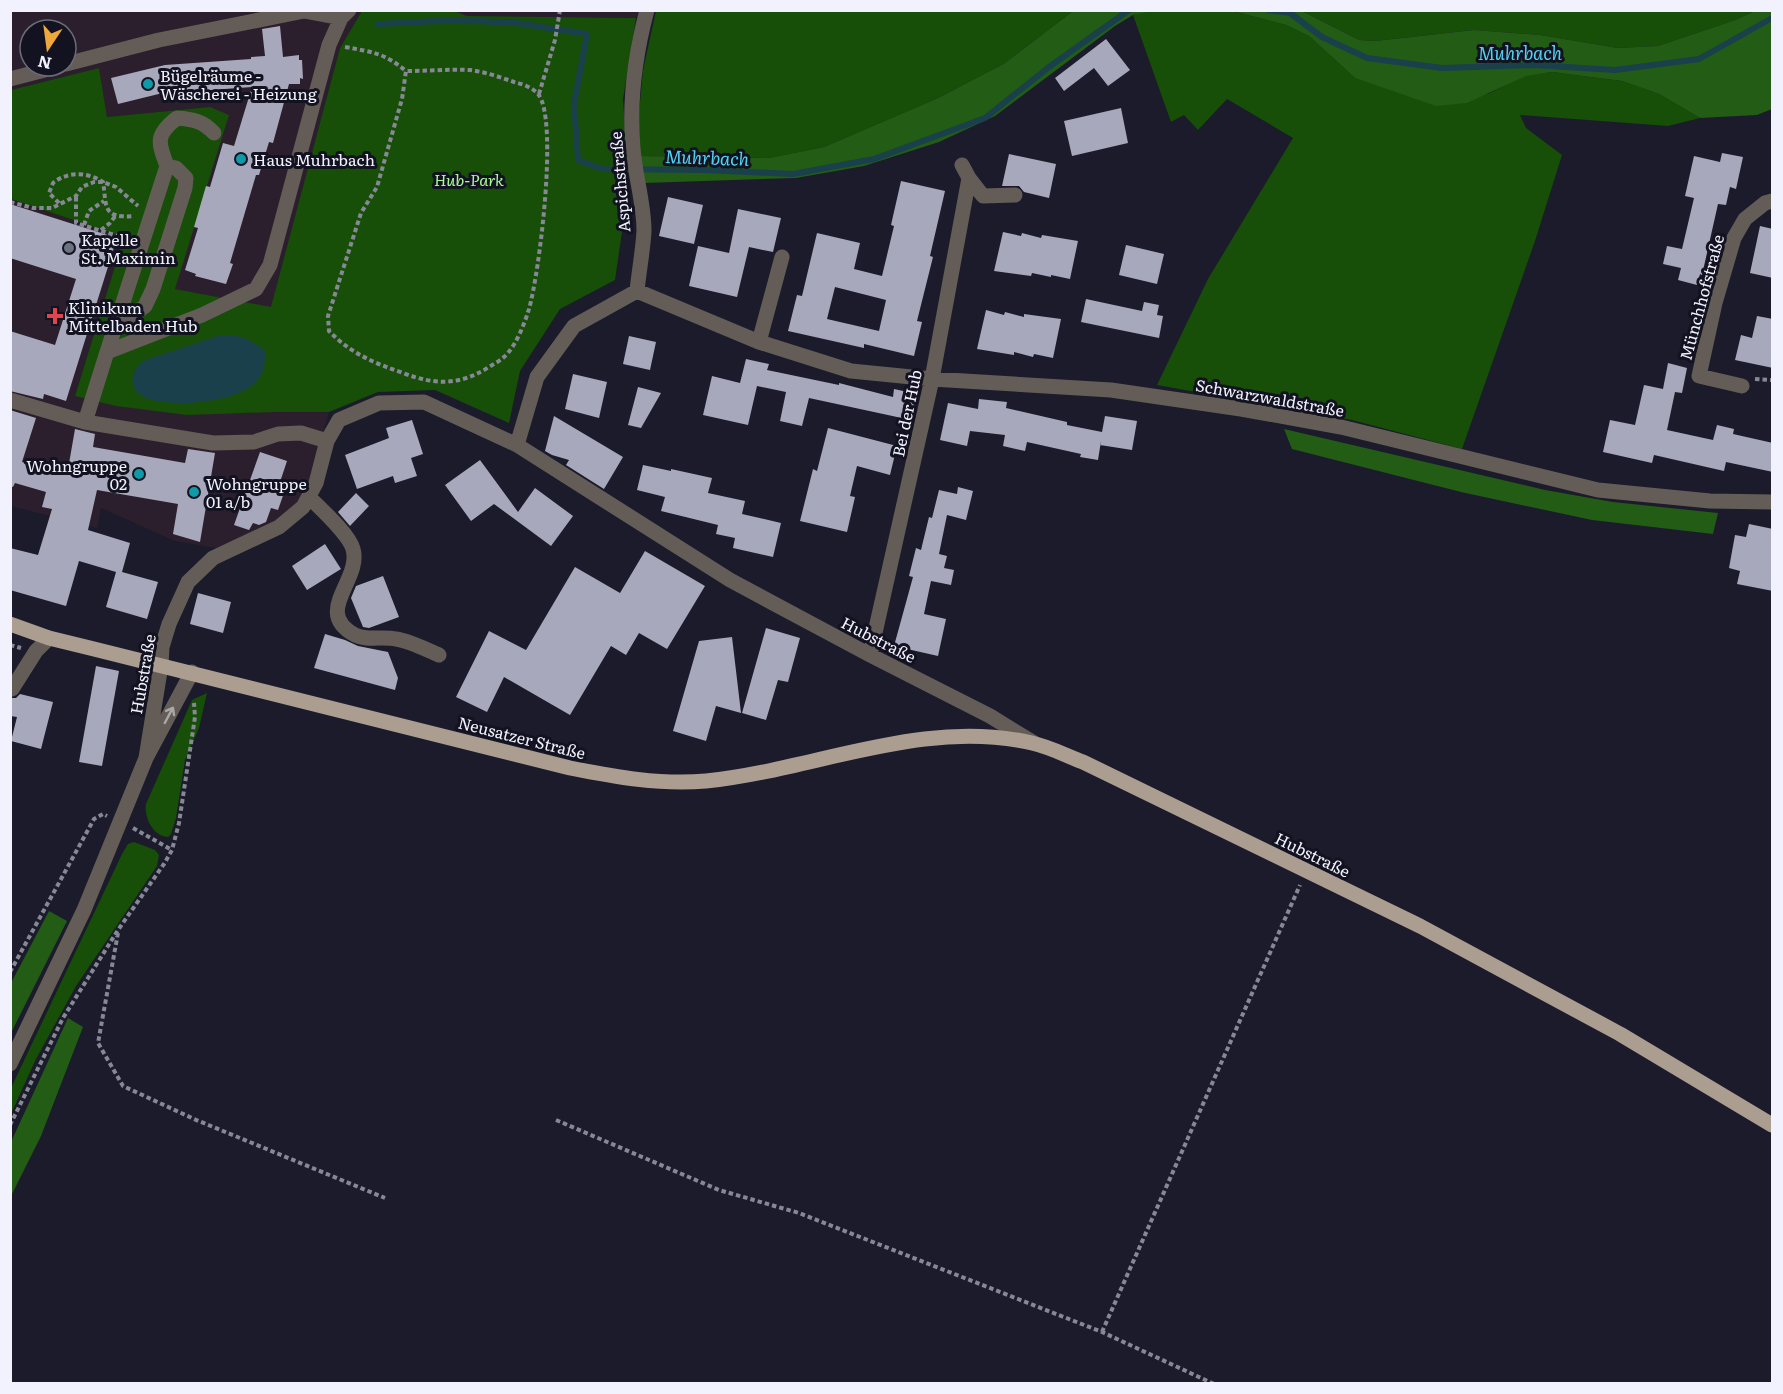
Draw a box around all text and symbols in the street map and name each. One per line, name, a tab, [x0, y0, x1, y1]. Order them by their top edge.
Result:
north arrow	[18, 18, 78, 78]
water label: Muhrbach	[1478, 39, 1563, 66]
text: N	[35, 50, 54, 77]
place label: Bügelräume - Wäscherei - Heizung	[160, 63, 317, 105]
marker: Bügelräume - Wäscherei - Heizung	[141, 77, 155, 91]
street label: Aspichstraße	[603, 131, 635, 233]
water label: Muhrbach	[664, 142, 750, 172]
place label: Haus Muhrbach	[253, 147, 375, 171]
marker: Haus Muhrbach	[234, 152, 248, 166]
park label: Hub-Park	[434, 167, 504, 191]
place label: Kapelle St. Maximin	[81, 227, 176, 269]
street label: Münchhofstraße	[1673, 232, 1729, 362]
marker: Kapelle St. Maximin	[62, 241, 76, 255]
place label: Klinikum Mittelbaden Hub	[68, 295, 197, 337]
marker: Klinikum Mittelbaden Hub	[46, 307, 64, 325]
street label: Bei der Hub	[885, 367, 927, 459]
street label: Schwarzwaldstraße	[1194, 372, 1346, 422]
place label: Wohngruppe 02	[26, 453, 127, 495]
marker: Wohngruppe 02	[132, 467, 146, 481]
place label: Wohngruppe 01 a/b	[206, 471, 307, 513]
marker: Wohngruppe 01 a/b	[187, 485, 201, 499]
street label: Hubstraße	[837, 610, 921, 668]
street label: Hubstraße	[123, 632, 161, 716]
one-way arrow	[163, 707, 175, 724]
street label: Neusatzer Straße	[456, 710, 588, 764]
street label: Hubstraße	[1271, 825, 1355, 883]

